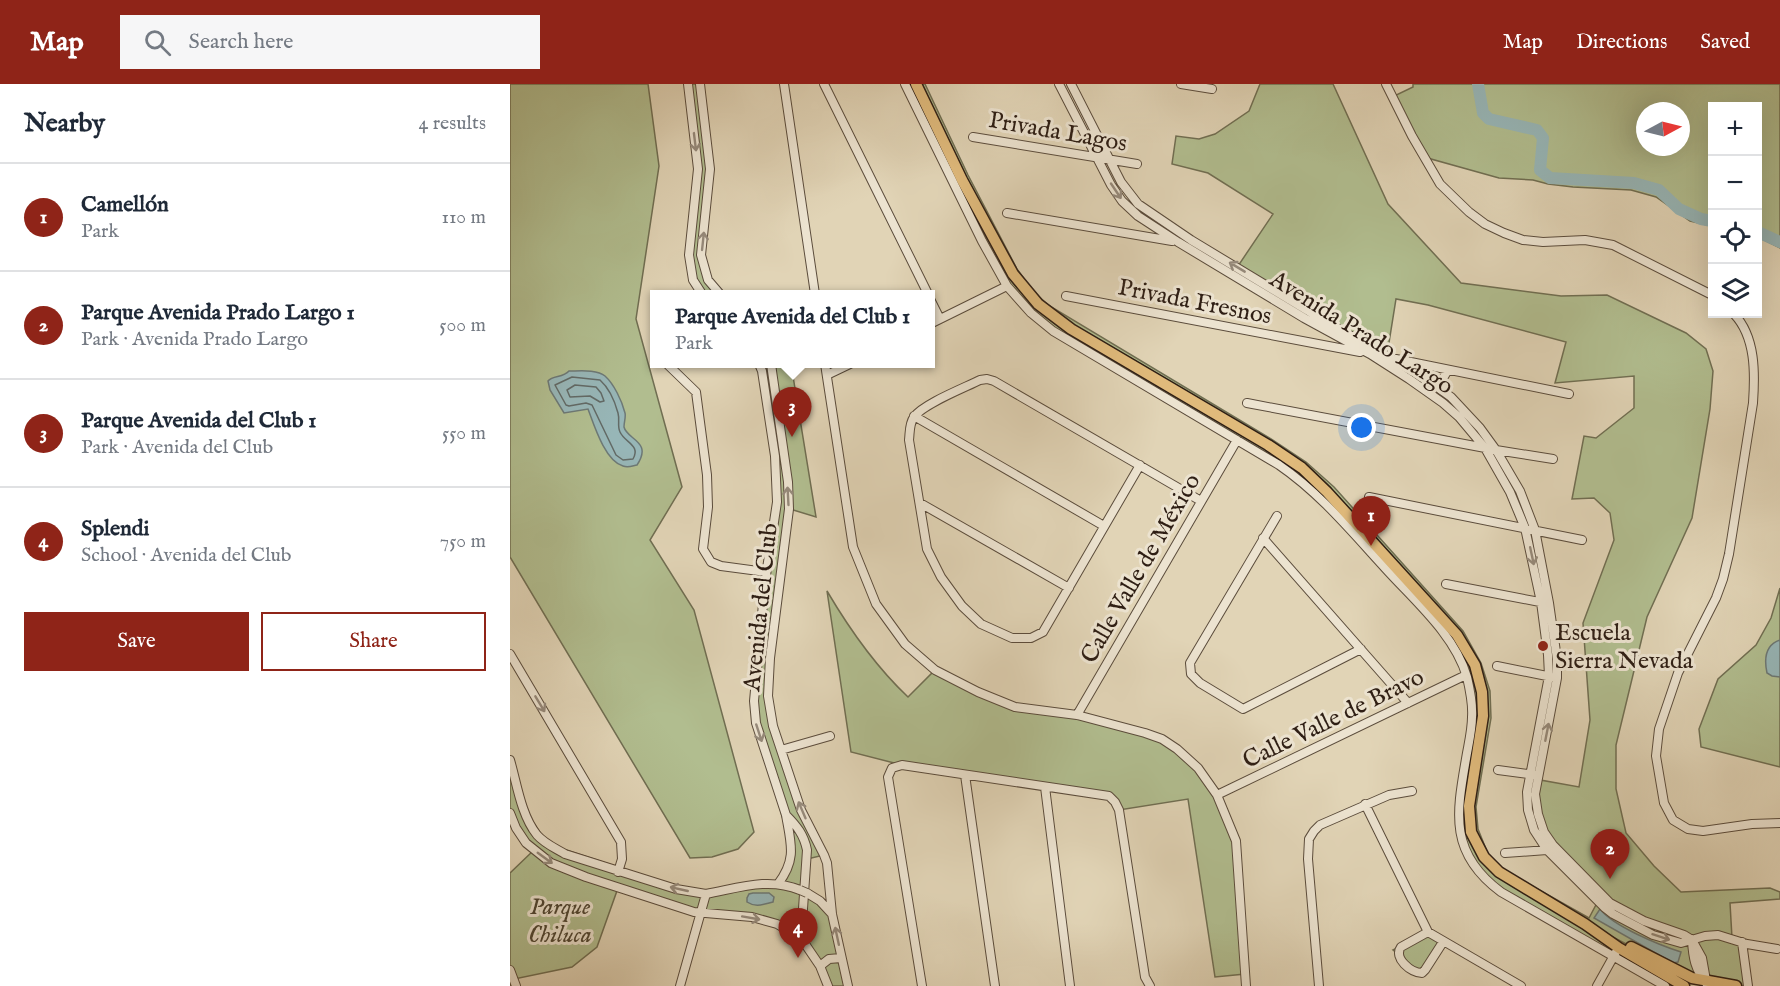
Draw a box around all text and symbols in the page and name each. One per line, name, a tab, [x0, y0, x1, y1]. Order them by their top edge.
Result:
search box	[120, 15, 540, 69]
text: Map	[30, 25, 84, 60]
icon: search	[141, 26, 174, 59]
text: Search here	[189, 28, 293, 56]
text: Map	[1503, 29, 1543, 56]
text: Directions	[1576, 29, 1667, 56]
text: Saved	[1700, 29, 1750, 56]
north arrow	[1636, 102, 1690, 156]
map controls	[1708, 102, 1762, 318]
button: +	[1708, 102, 1762, 156]
street label: Privada Lagos	[986, 105, 1129, 160]
text: Nearby	[24, 107, 105, 140]
text: 4 results	[419, 111, 486, 136]
one-way arrow	[690, 132, 701, 152]
button: −	[1708, 156, 1762, 210]
one-way arrow	[1110, 182, 1122, 199]
text: Camellón	[81, 191, 169, 219]
text: 1	[40, 205, 47, 230]
text: 110 m	[442, 205, 486, 230]
button: locate	[1708, 210, 1762, 264]
text: Park	[81, 219, 119, 244]
one-way arrow	[698, 232, 709, 252]
one-way arrow	[1229, 261, 1246, 273]
street label: Avenida Prado Largo	[1263, 264, 1459, 402]
button: layers	[1708, 264, 1762, 318]
street label: Privada Fresnos	[1115, 272, 1274, 333]
popup	[650, 290, 935, 368]
text: Parque Avenida Prado Largo 1	[81, 299, 355, 327]
text: Parque Avenida del Club 1	[675, 303, 910, 331]
text: 2	[39, 313, 48, 338]
text: 500 m	[439, 313, 486, 338]
text: Park · Avenida Prado Largo	[81, 327, 308, 352]
text: Park	[675, 331, 713, 356]
pin: 3	[772, 388, 812, 437]
text: Parque Avenida del Club 1	[81, 407, 317, 435]
your location	[1347, 413, 1376, 442]
text: 3	[40, 421, 47, 446]
text: 550 m	[442, 421, 486, 446]
text: Park · Avenida del Club	[81, 435, 273, 460]
street label: Calle Valle de México	[1074, 468, 1208, 669]
one-way arrow	[783, 486, 794, 506]
pin: 1	[1352, 496, 1390, 546]
text: Splendi	[81, 515, 149, 543]
street label: Avenida del Club	[737, 521, 786, 694]
text: 4	[39, 529, 48, 554]
text: 750 m	[440, 529, 486, 554]
text: School · Avenida del Club	[81, 543, 292, 568]
one-way arrow	[1526, 547, 1538, 566]
button: Save	[24, 612, 249, 671]
button: Share	[261, 612, 486, 671]
place label: Escuela Sierra Nevada	[1555, 618, 1694, 677]
marker: Escuela Sierra Nevada	[1536, 639, 1550, 653]
street label: Calle Valle de Bravo	[1238, 662, 1429, 777]
one-way arrow	[534, 696, 546, 713]
one-way arrow	[754, 723, 765, 742]
one-way arrow	[1542, 723, 1553, 743]
one-way arrow	[796, 801, 807, 820]
pin: 2	[1590, 830, 1630, 879]
one-way arrow	[536, 852, 552, 864]
one-way arrow	[670, 883, 689, 895]
park label: Parque Chiluca	[528, 892, 592, 951]
pin: 4	[778, 908, 818, 958]
one-way arrow	[740, 913, 760, 924]
one-way arrow	[830, 927, 842, 946]
one-way arrow	[1651, 932, 1670, 943]

